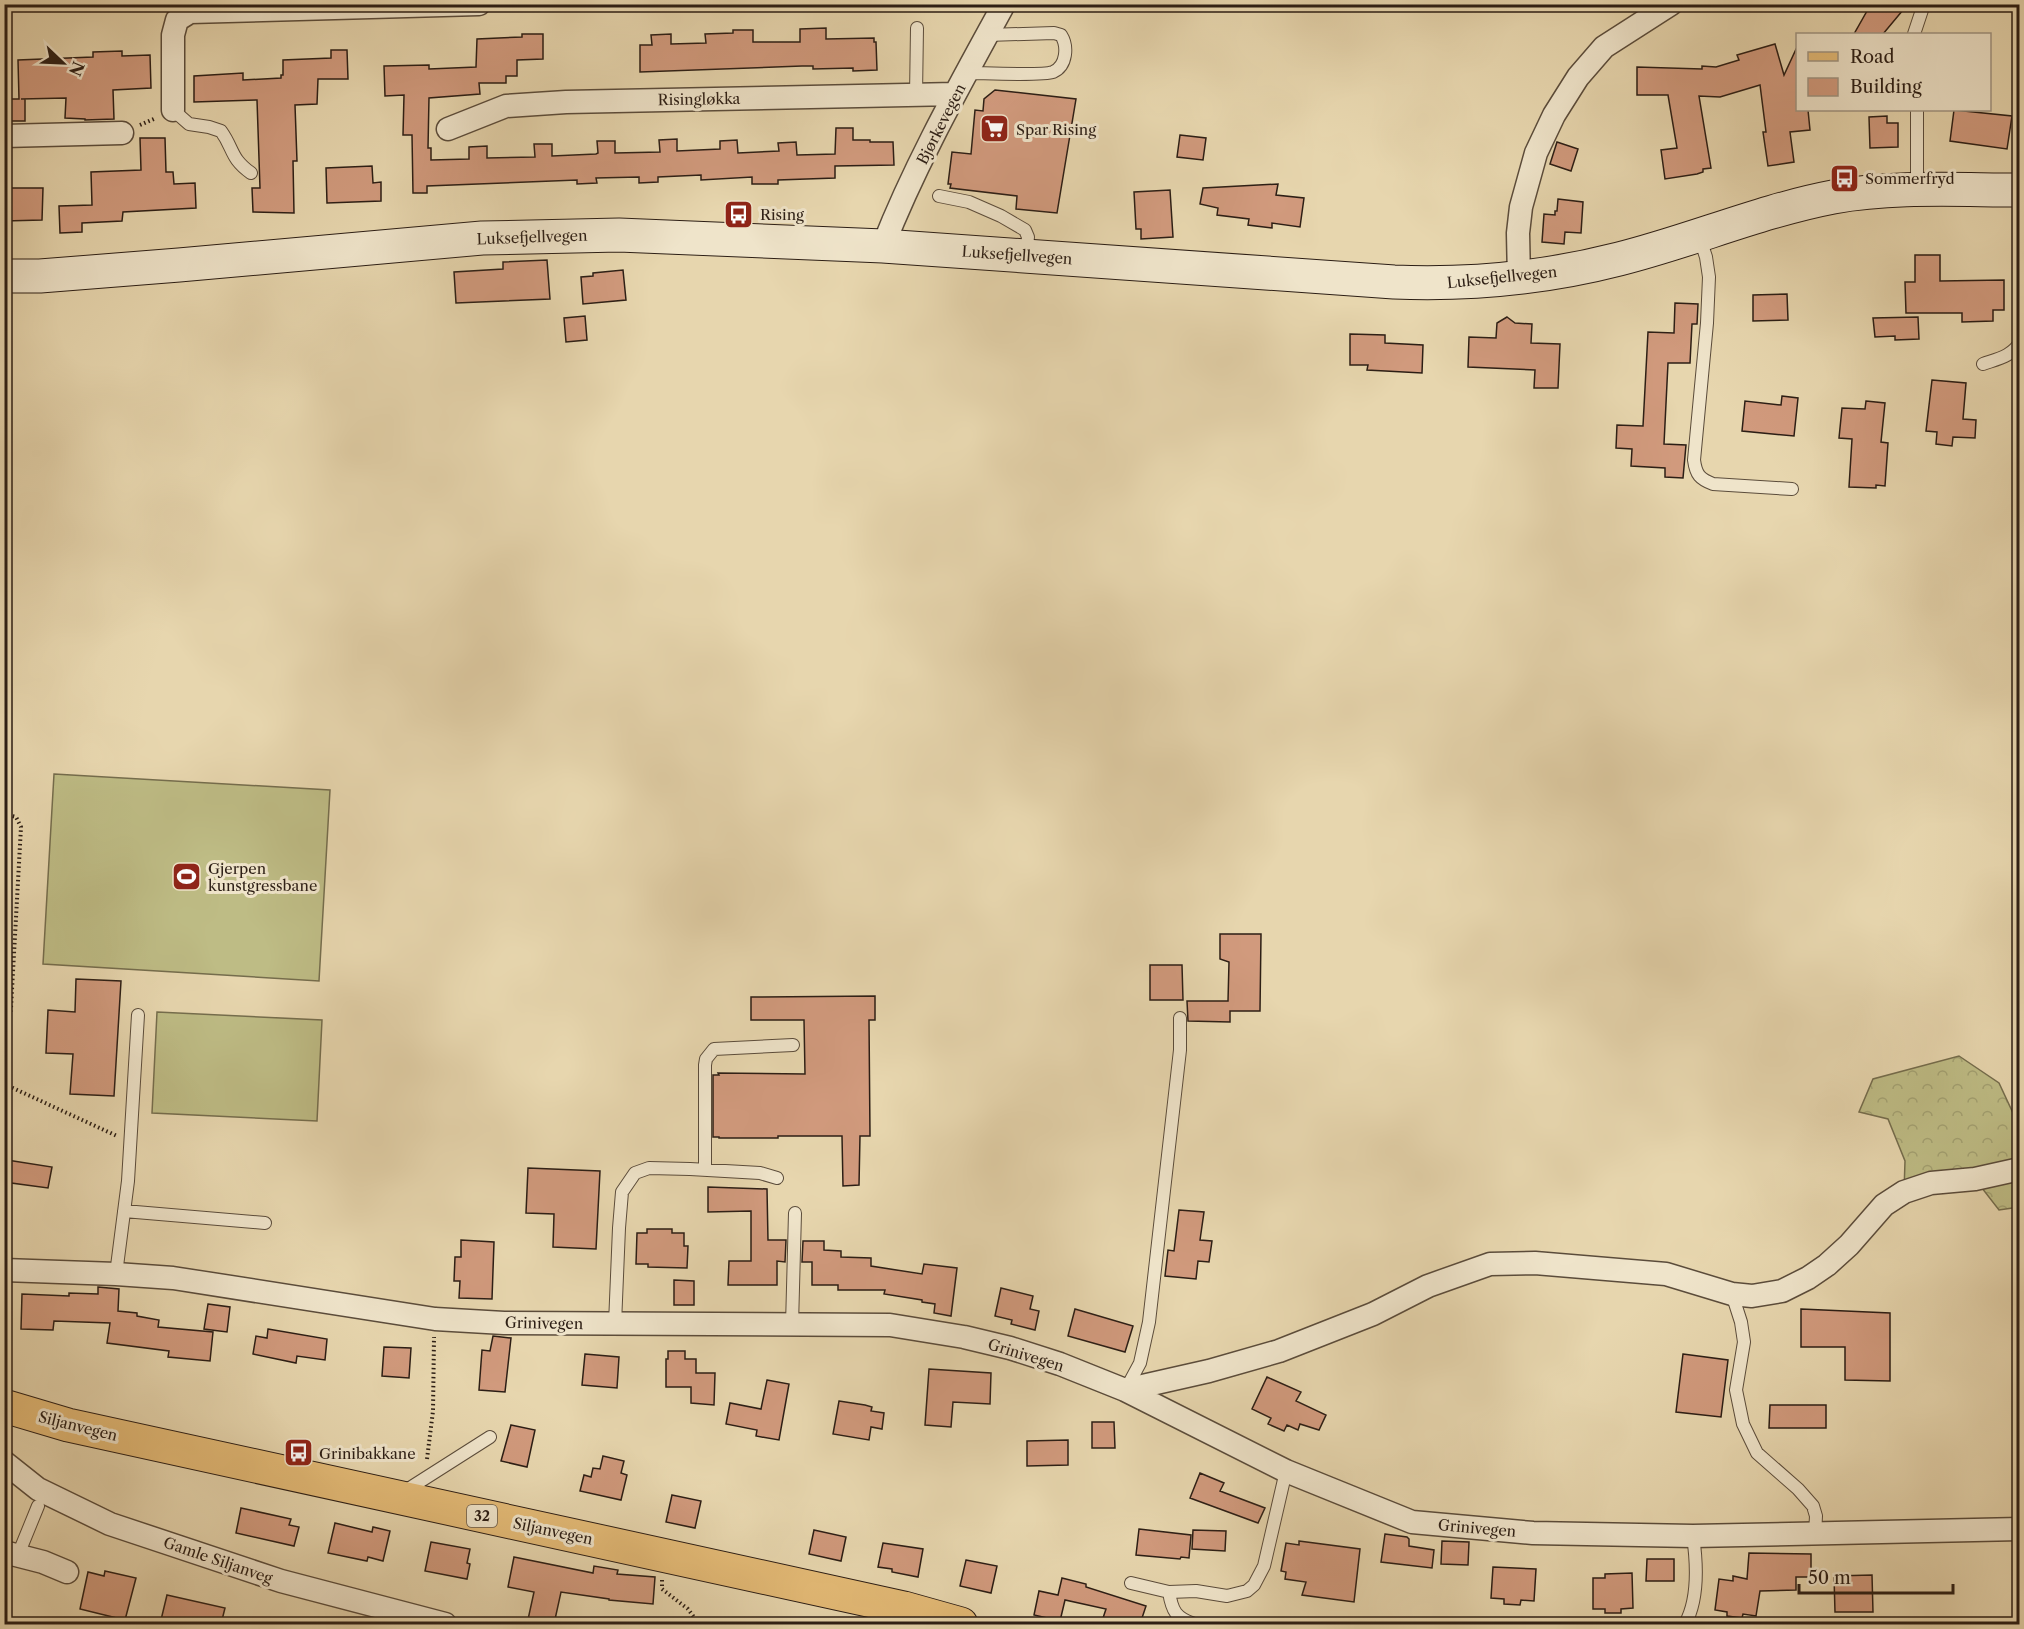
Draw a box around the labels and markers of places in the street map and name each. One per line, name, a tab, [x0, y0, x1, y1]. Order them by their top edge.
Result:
supermarket icon: Spar Rising	[979, 113, 1011, 145]
place label: Spar Rising	[1016, 120, 1096, 139]
bus stop icon: Sommerfryd	[1828, 162, 1860, 194]
place label: Sommerfryd	[1865, 169, 1955, 188]
bus stop icon: Rising	[723, 198, 755, 230]
place label: Rising	[760, 205, 804, 224]
place label: Gjerpen kunstgressbane	[208, 859, 317, 895]
sports icon: Gjerpen kunstgressbane	[171, 861, 203, 893]
bus stop icon: Grinibakkane	[282, 1437, 314, 1469]
place label: Grinibakkane	[319, 1444, 416, 1463]

